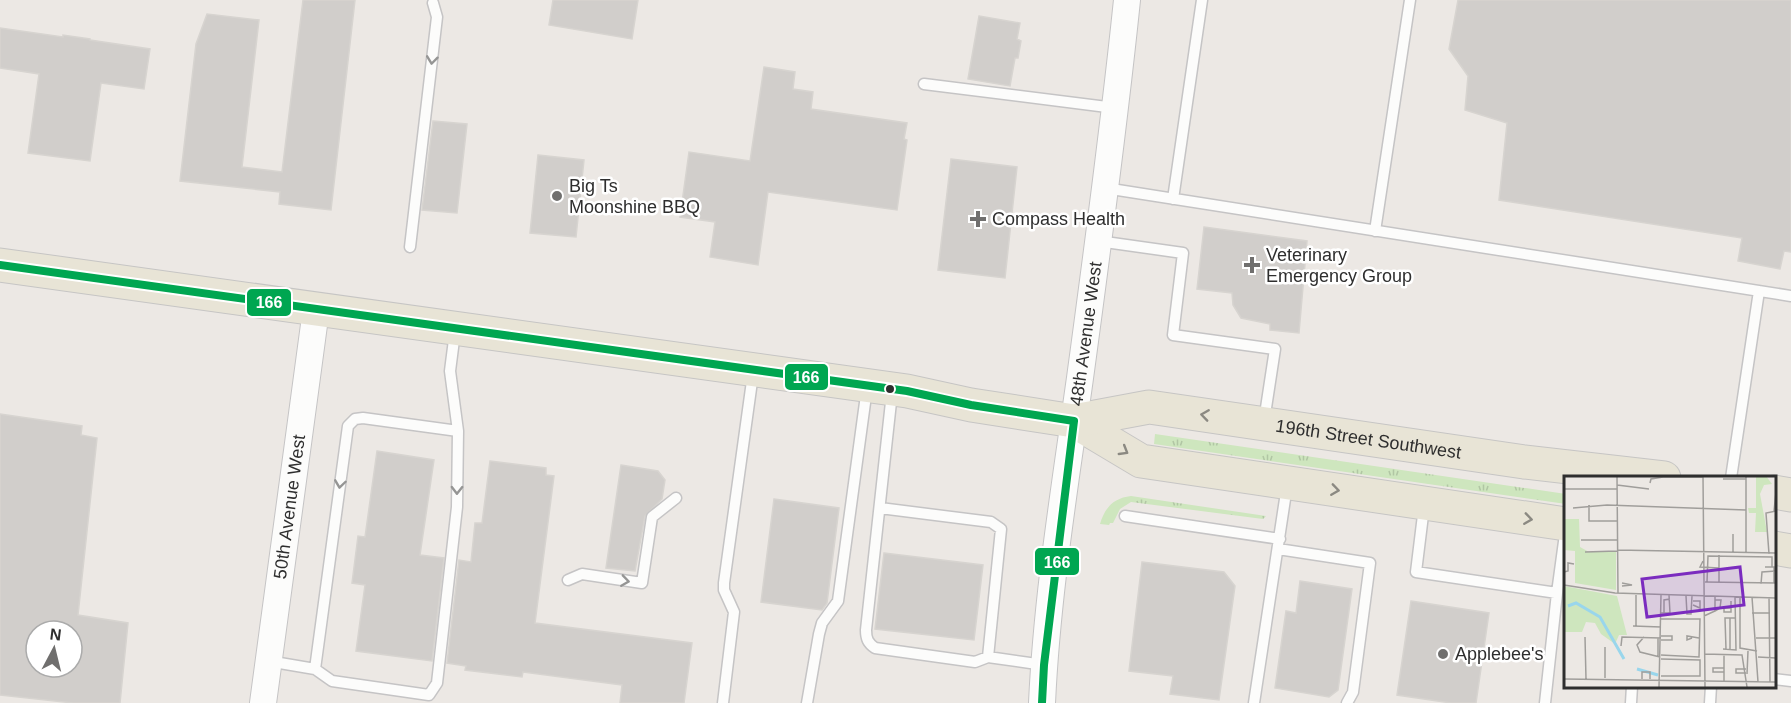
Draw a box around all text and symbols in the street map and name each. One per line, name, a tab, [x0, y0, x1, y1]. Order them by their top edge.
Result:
one-way arrow	[427, 55, 439, 65]
place label: Big Ts Moonshine BBQ	[569, 176, 700, 217]
marker: Big Ts Moonshine BBQ	[550, 189, 564, 203]
place label: Compass Health	[992, 209, 1125, 229]
marker: Compass Health	[969, 210, 987, 228]
place label: Veterinary Emergency Group	[1266, 245, 1412, 286]
marker: Veterinary Emergency Group	[1243, 256, 1261, 274]
street label: 48th Avenue West	[1066, 260, 1106, 407]
line badge: 166	[246, 288, 292, 317]
text: 166	[256, 294, 282, 311]
line badge: 166	[784, 363, 829, 391]
text: 166	[793, 369, 819, 386]
unlabelled marker	[884, 383, 896, 395]
one-way arrow	[1201, 409, 1210, 421]
street label: 196th Street Southwest	[1274, 416, 1462, 463]
street label: 50th Avenue West	[270, 433, 309, 580]
one-way arrow	[1118, 444, 1128, 455]
inset map	[1564, 476, 1776, 688]
one-way arrow	[334, 479, 347, 488]
one-way arrow	[1331, 484, 1340, 496]
one-way arrow	[451, 485, 463, 494]
one-way arrow	[1523, 512, 1533, 524]
line badge: 166	[1034, 547, 1080, 576]
text: 166	[1044, 554, 1070, 571]
one-way arrow	[621, 574, 630, 586]
north arrow	[24, 619, 84, 679]
text: N	[49, 625, 63, 644]
place label: Applebee's	[1455, 644, 1544, 664]
marker: Applebee's	[1436, 647, 1450, 661]

